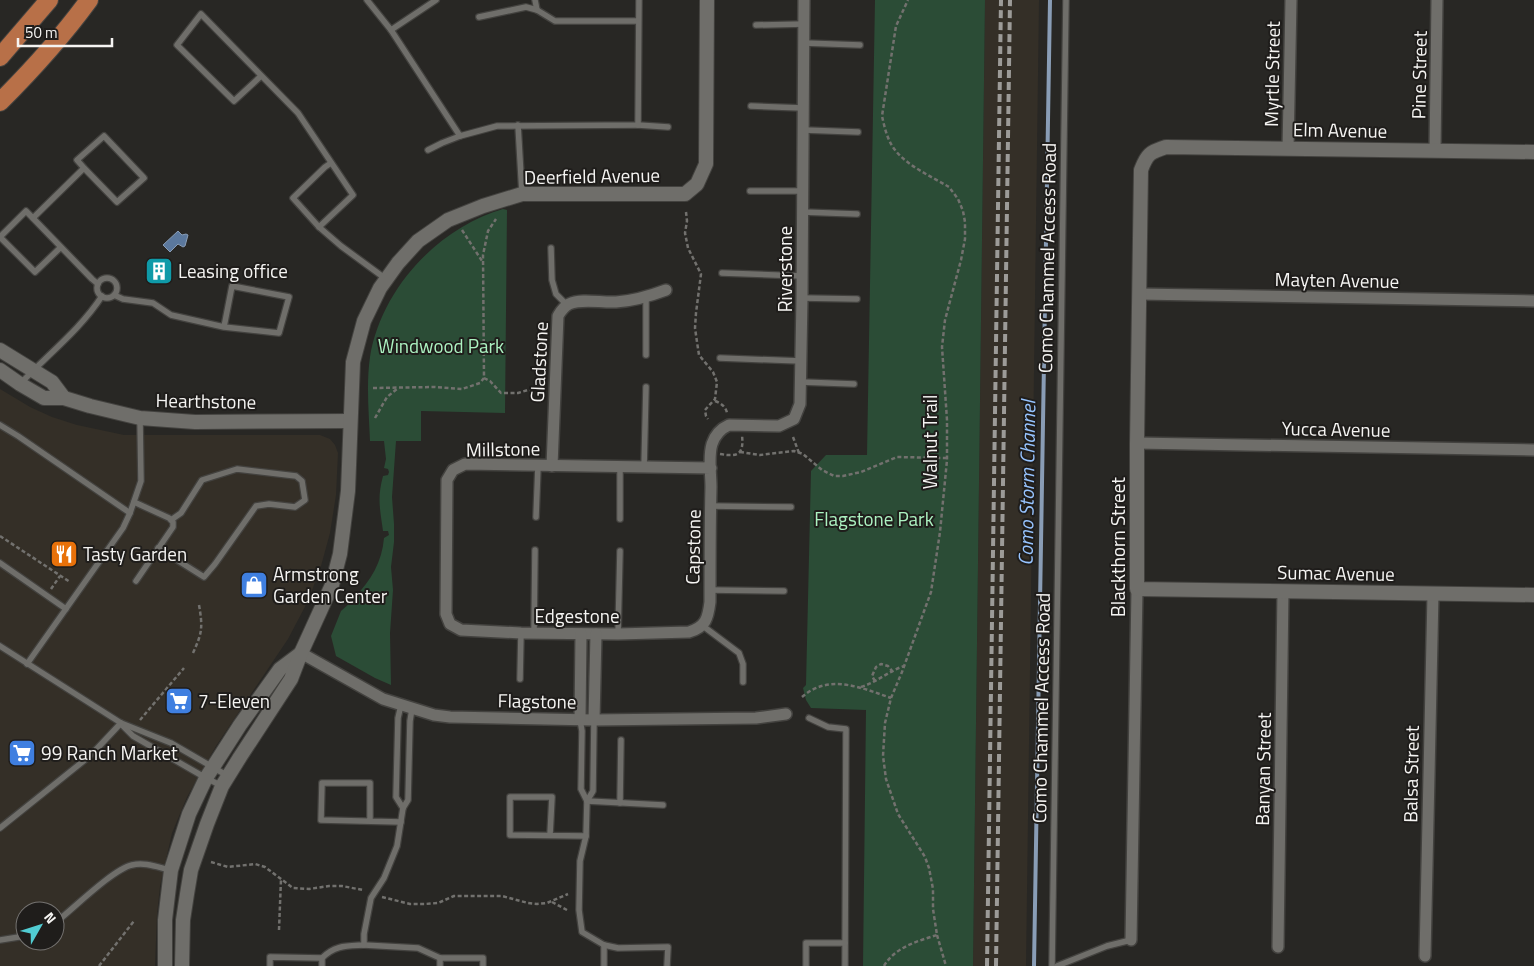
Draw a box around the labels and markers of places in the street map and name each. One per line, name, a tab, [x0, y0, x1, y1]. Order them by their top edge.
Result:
building icon: Leasing office	[144, 256, 174, 286]
place label: Leasing office	[178, 256, 288, 285]
restaurant icon: Tasty Garden	[49, 539, 79, 569]
place label: Tasty Garden	[83, 539, 187, 568]
place label: Armstrong Garden Center	[273, 559, 388, 610]
shop icon: Armstrong Garden Center	[239, 570, 269, 600]
supermarket icon: 7-Eleven	[164, 686, 194, 716]
place label: 7-Eleven	[198, 686, 270, 715]
supermarket icon: 99 Ranch Market	[7, 738, 37, 768]
place label: 99 Ranch Market	[41, 738, 178, 767]

